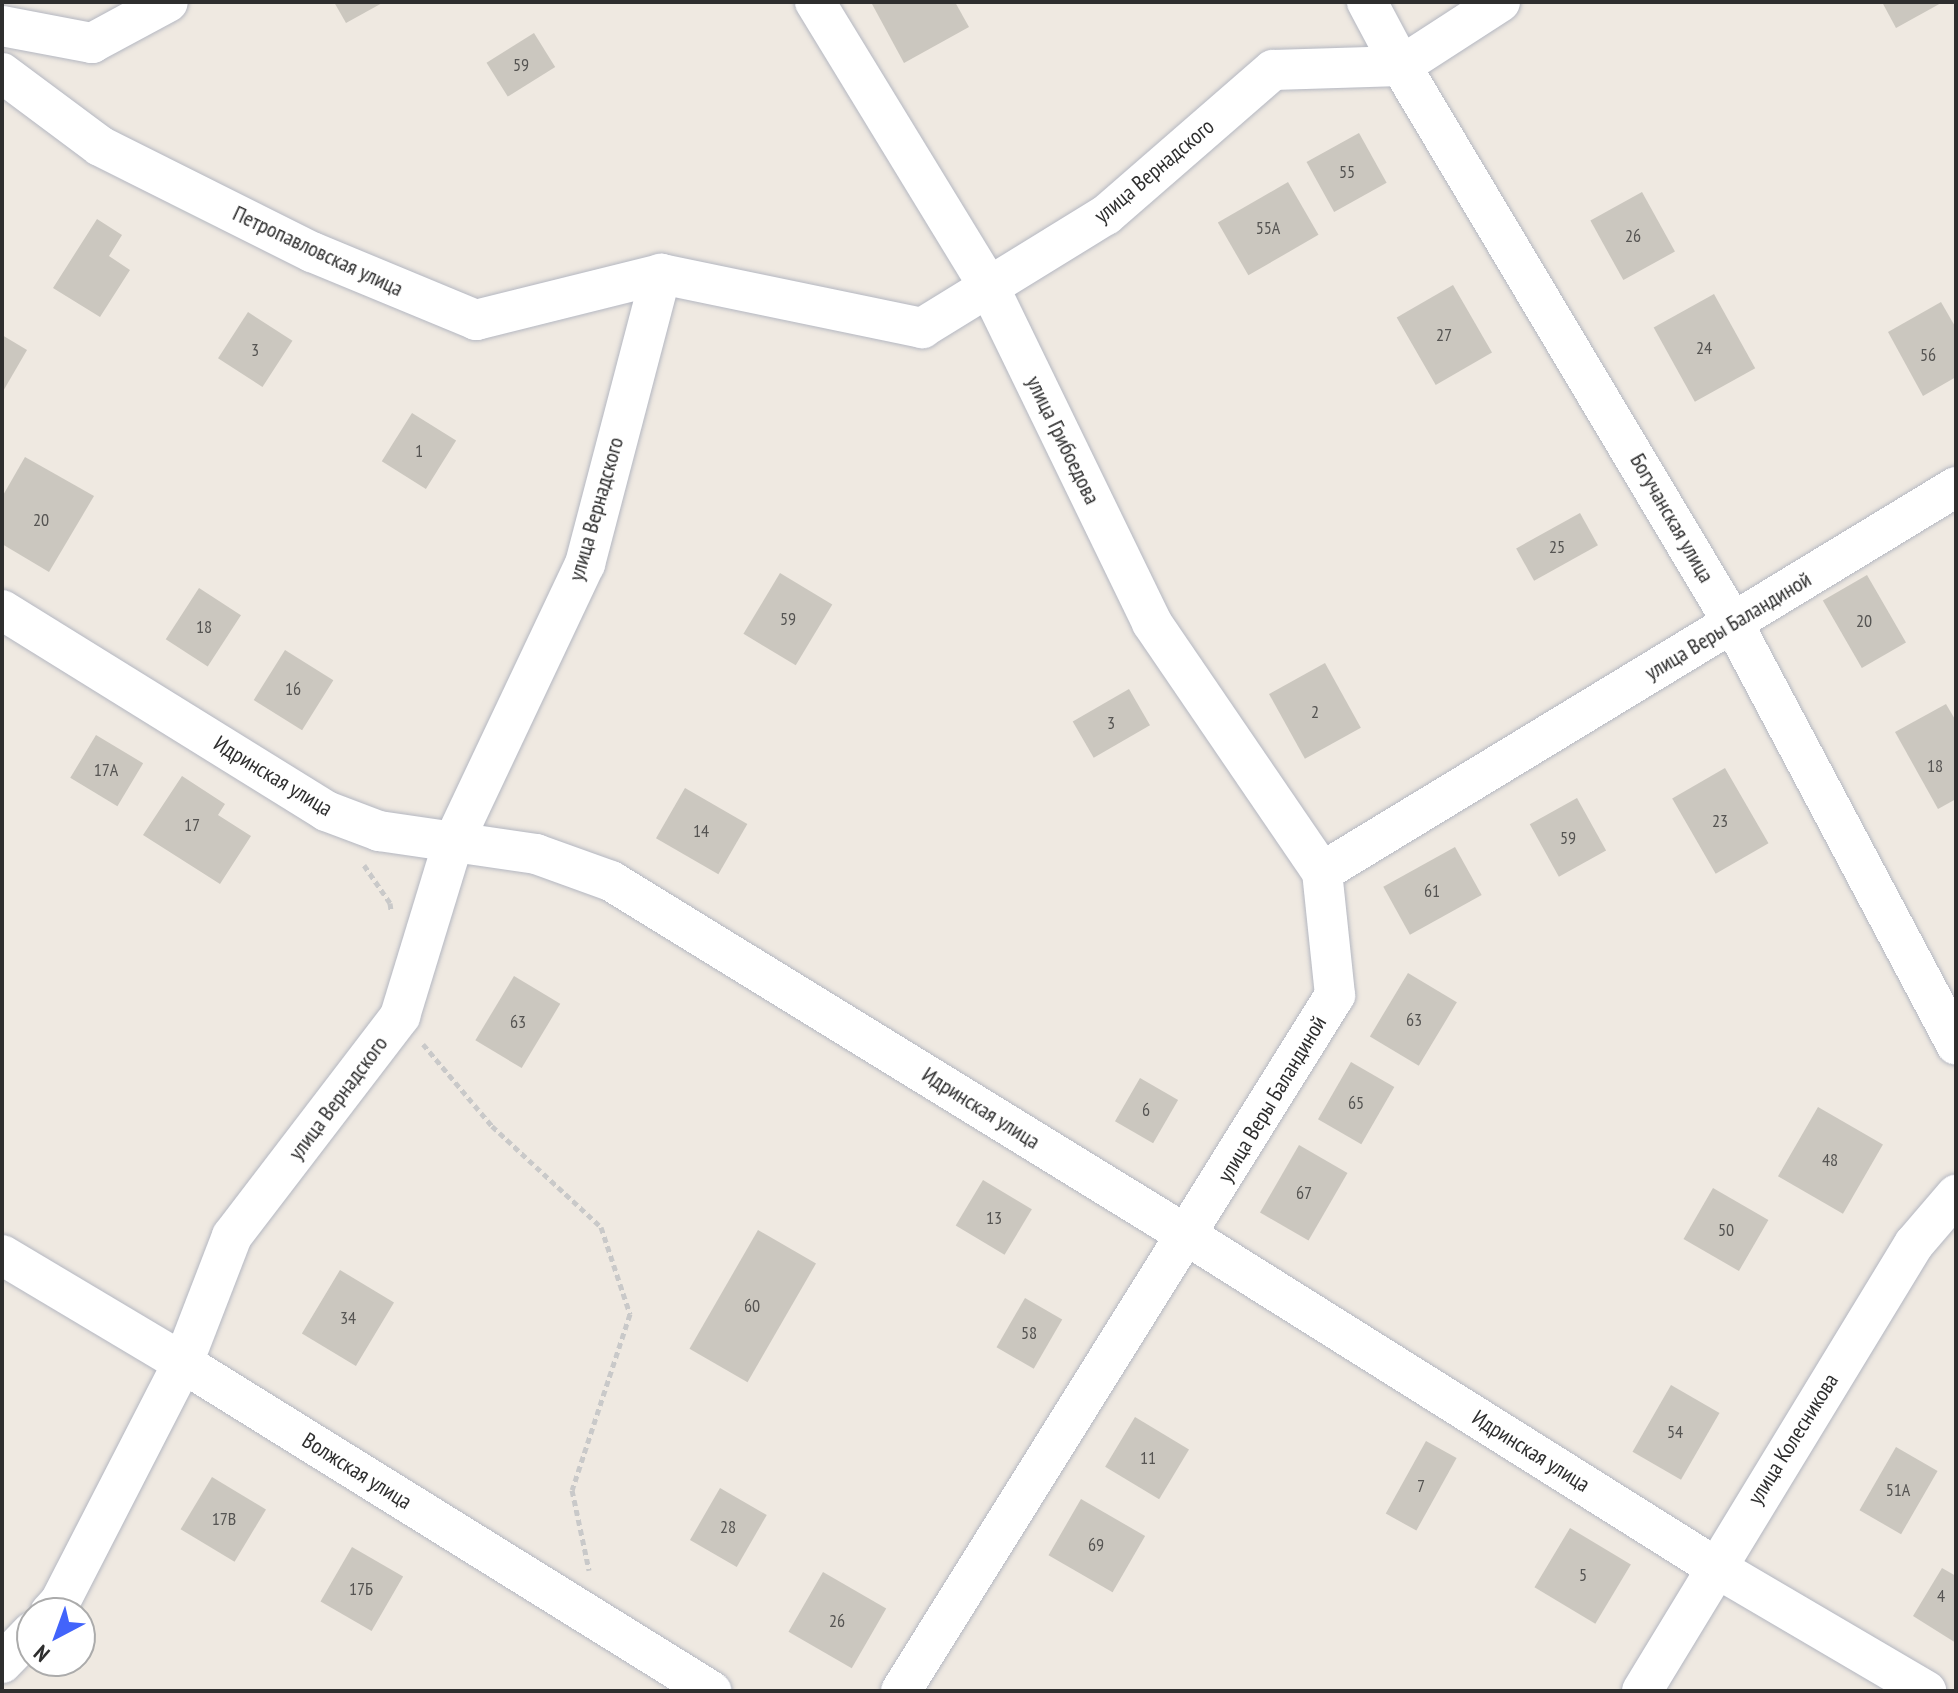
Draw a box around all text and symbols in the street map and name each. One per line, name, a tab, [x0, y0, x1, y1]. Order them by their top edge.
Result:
house number: 59	[513, 54, 529, 76]
street label: улица Вернадского	[1089, 113, 1219, 229]
house number: 55	[1339, 161, 1355, 183]
street label: Петропавловская улица	[229, 200, 407, 302]
house number: 55А	[1256, 217, 1280, 239]
house number: 26	[1625, 225, 1641, 247]
house number: 27	[1436, 324, 1452, 346]
house number: 24	[1696, 337, 1712, 359]
house number: 3	[251, 339, 259, 361]
house number: 56	[1920, 344, 1936, 366]
street label: улица Грибоедова	[1021, 372, 1105, 508]
street label: улица Вернадского	[563, 434, 629, 584]
house number: 1	[415, 440, 423, 462]
street label: Богучанская улица	[1624, 449, 1720, 587]
house number: 20	[33, 509, 49, 531]
house number: 25	[1549, 536, 1565, 558]
street label: улица Веры Баландиной	[1640, 566, 1816, 686]
house number: 59	[780, 608, 796, 630]
house number: 20	[1856, 610, 1872, 632]
house number: 18	[196, 616, 212, 638]
house number: 16	[285, 678, 301, 700]
house number: 2	[1311, 701, 1319, 723]
house number: 3	[1107, 712, 1115, 734]
street label: Идринская улица	[209, 730, 337, 822]
house number: 18	[1927, 755, 1943, 777]
house number: 17А	[94, 759, 118, 781]
house number: 23	[1712, 810, 1728, 832]
house number: 17	[184, 814, 200, 836]
house number: 14	[693, 820, 709, 842]
house number: 59	[1560, 827, 1576, 849]
house number: 61	[1424, 880, 1440, 902]
house number: 63	[1406, 1009, 1422, 1031]
house number: 63	[510, 1011, 526, 1033]
street label: улица Веры Баландиной	[1212, 1011, 1332, 1187]
street label: улица Вернадского	[283, 1031, 393, 1165]
street label: Идринская улица	[917, 1061, 1045, 1155]
house number: 65	[1348, 1092, 1364, 1114]
house number: 6	[1142, 1099, 1150, 1121]
house number: 48	[1822, 1149, 1838, 1171]
house number: 67	[1296, 1182, 1312, 1204]
house number: 13	[986, 1207, 1002, 1229]
house number: 50	[1718, 1219, 1734, 1241]
house number: 60	[744, 1295, 760, 1317]
house number: 34	[340, 1307, 356, 1329]
house number: 58	[1021, 1322, 1037, 1344]
street label: улица Колесникова	[1742, 1369, 1844, 1509]
street label: Идринская улица	[1467, 1404, 1595, 1498]
house number: 54	[1667, 1421, 1683, 1443]
street label: Волжская улица	[297, 1427, 417, 1515]
house number: 11	[1140, 1447, 1156, 1469]
house number: 7	[1417, 1475, 1425, 1497]
house number: 51А	[1886, 1479, 1910, 1501]
house number: 17В	[212, 1508, 236, 1530]
house number: 28	[720, 1516, 736, 1538]
house number: 69	[1088, 1534, 1104, 1556]
house number: 5	[1579, 1564, 1587, 1586]
house number: 17Б	[349, 1578, 373, 1600]
house number: 4	[1937, 1585, 1945, 1607]
north arrow	[16, 1597, 96, 1677]
house number: 26	[829, 1610, 845, 1632]
text: N	[28, 1639, 55, 1668]

